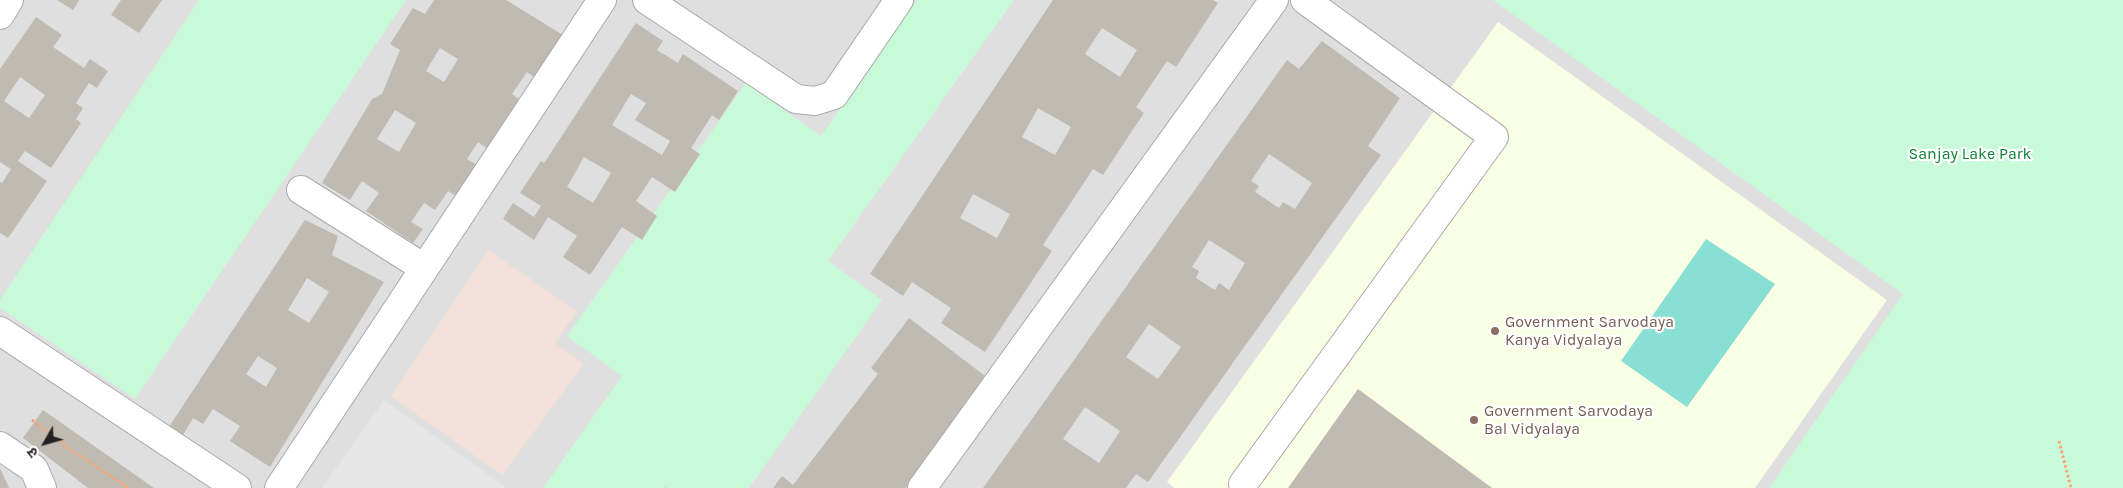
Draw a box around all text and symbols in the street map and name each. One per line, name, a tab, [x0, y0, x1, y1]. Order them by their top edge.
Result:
park label: Sanjay Lake Park	[1909, 144, 2031, 164]
place label: Government Sarvodaya Kanya Vidyalaya	[1505, 312, 1674, 350]
marker: Government Sarvodaya Kanya Vidyalaya	[1489, 325, 1501, 337]
place label: Government Sarvodaya Bal Vidyalaya	[1484, 401, 1653, 439]
marker: Government Sarvodaya Bal Vidyalaya	[1468, 414, 1480, 426]
north arrow	[20, 418, 70, 468]
text: उ	[24, 444, 42, 461]

